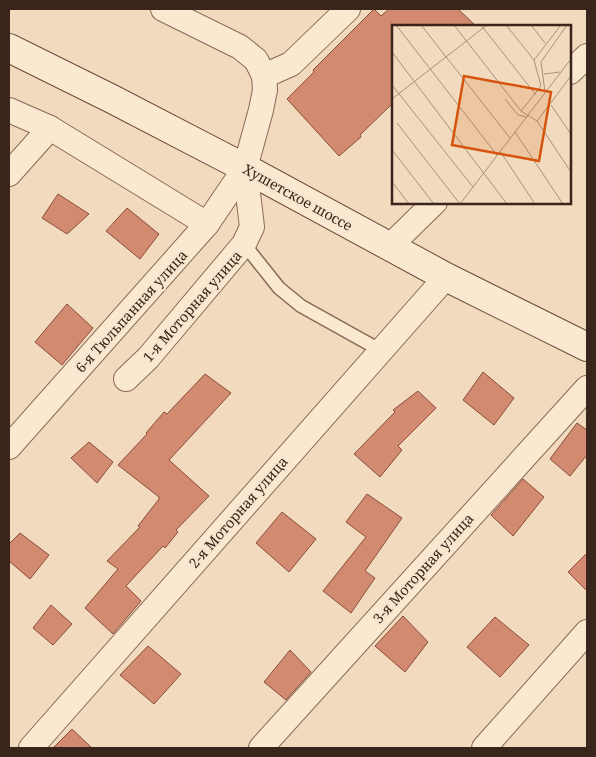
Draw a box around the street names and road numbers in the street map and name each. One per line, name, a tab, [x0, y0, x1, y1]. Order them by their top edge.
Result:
street label: Хушетское шоссе	[240, 159, 356, 235]
street label: 6-я Тюльпанная улица	[71, 246, 191, 376]
street label: 1-я Моторная улица	[138, 246, 246, 366]
street label: 2-я Моторная улица	[184, 452, 292, 572]
street label: 3-я Моторная улица	[368, 509, 478, 627]

